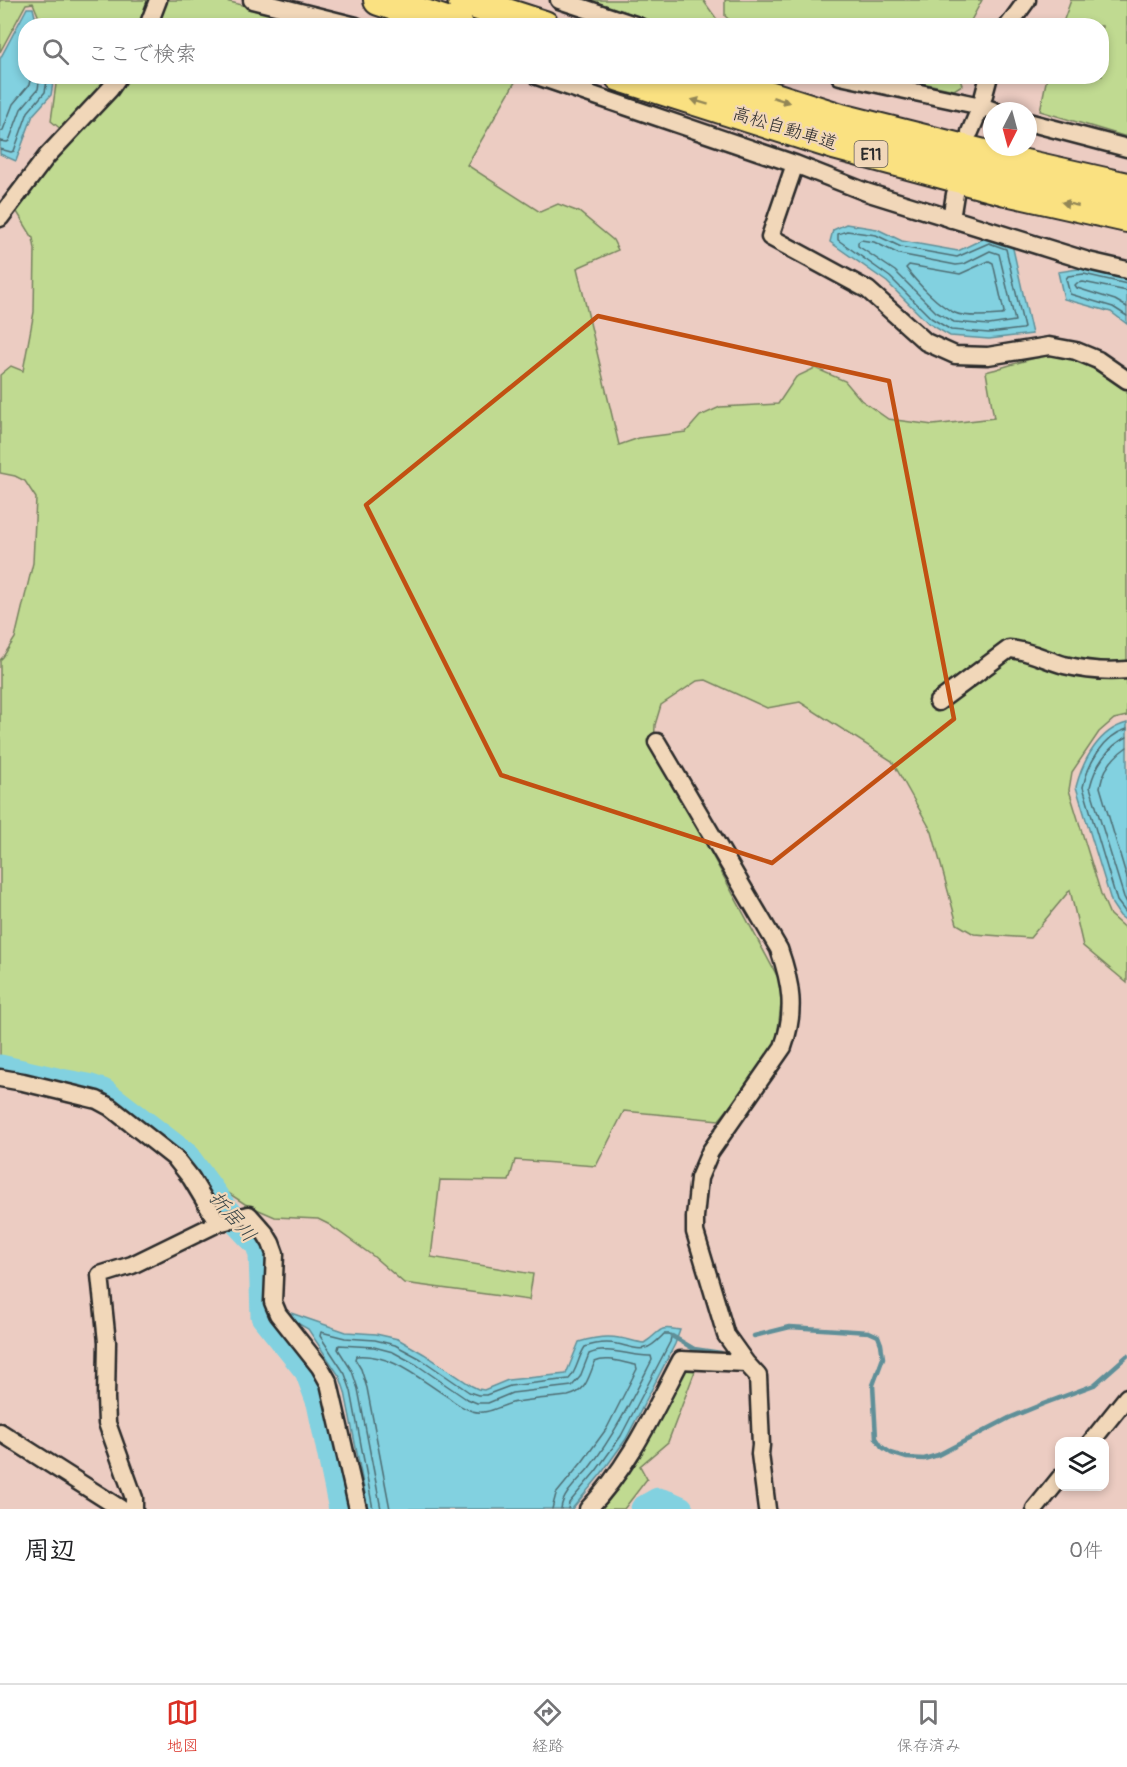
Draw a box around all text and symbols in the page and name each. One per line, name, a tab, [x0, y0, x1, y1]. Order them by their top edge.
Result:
search box	[18, 18, 1109, 84]
icon: search	[39, 35, 72, 68]
text: ここで検索	[87, 40, 197, 68]
one-way arrow	[772, 96, 790, 106]
one-way arrow	[691, 97, 709, 106]
street label: 高松自動車道	[730, 102, 840, 155]
north arrow	[983, 102, 1037, 156]
road number: E11	[854, 141, 888, 167]
one-way arrow	[1060, 199, 1079, 208]
water label: 折居川	[204, 1185, 262, 1247]
map controls	[1055, 1437, 1109, 1491]
button: layers	[1055, 1437, 1109, 1491]
text: 周辺	[24, 1535, 76, 1567]
text: 0件	[1069, 1538, 1103, 1563]
tab: 地図	[166, 1696, 199, 1756]
tab: 経路	[531, 1696, 564, 1756]
tab: 保存済み	[897, 1696, 961, 1756]

